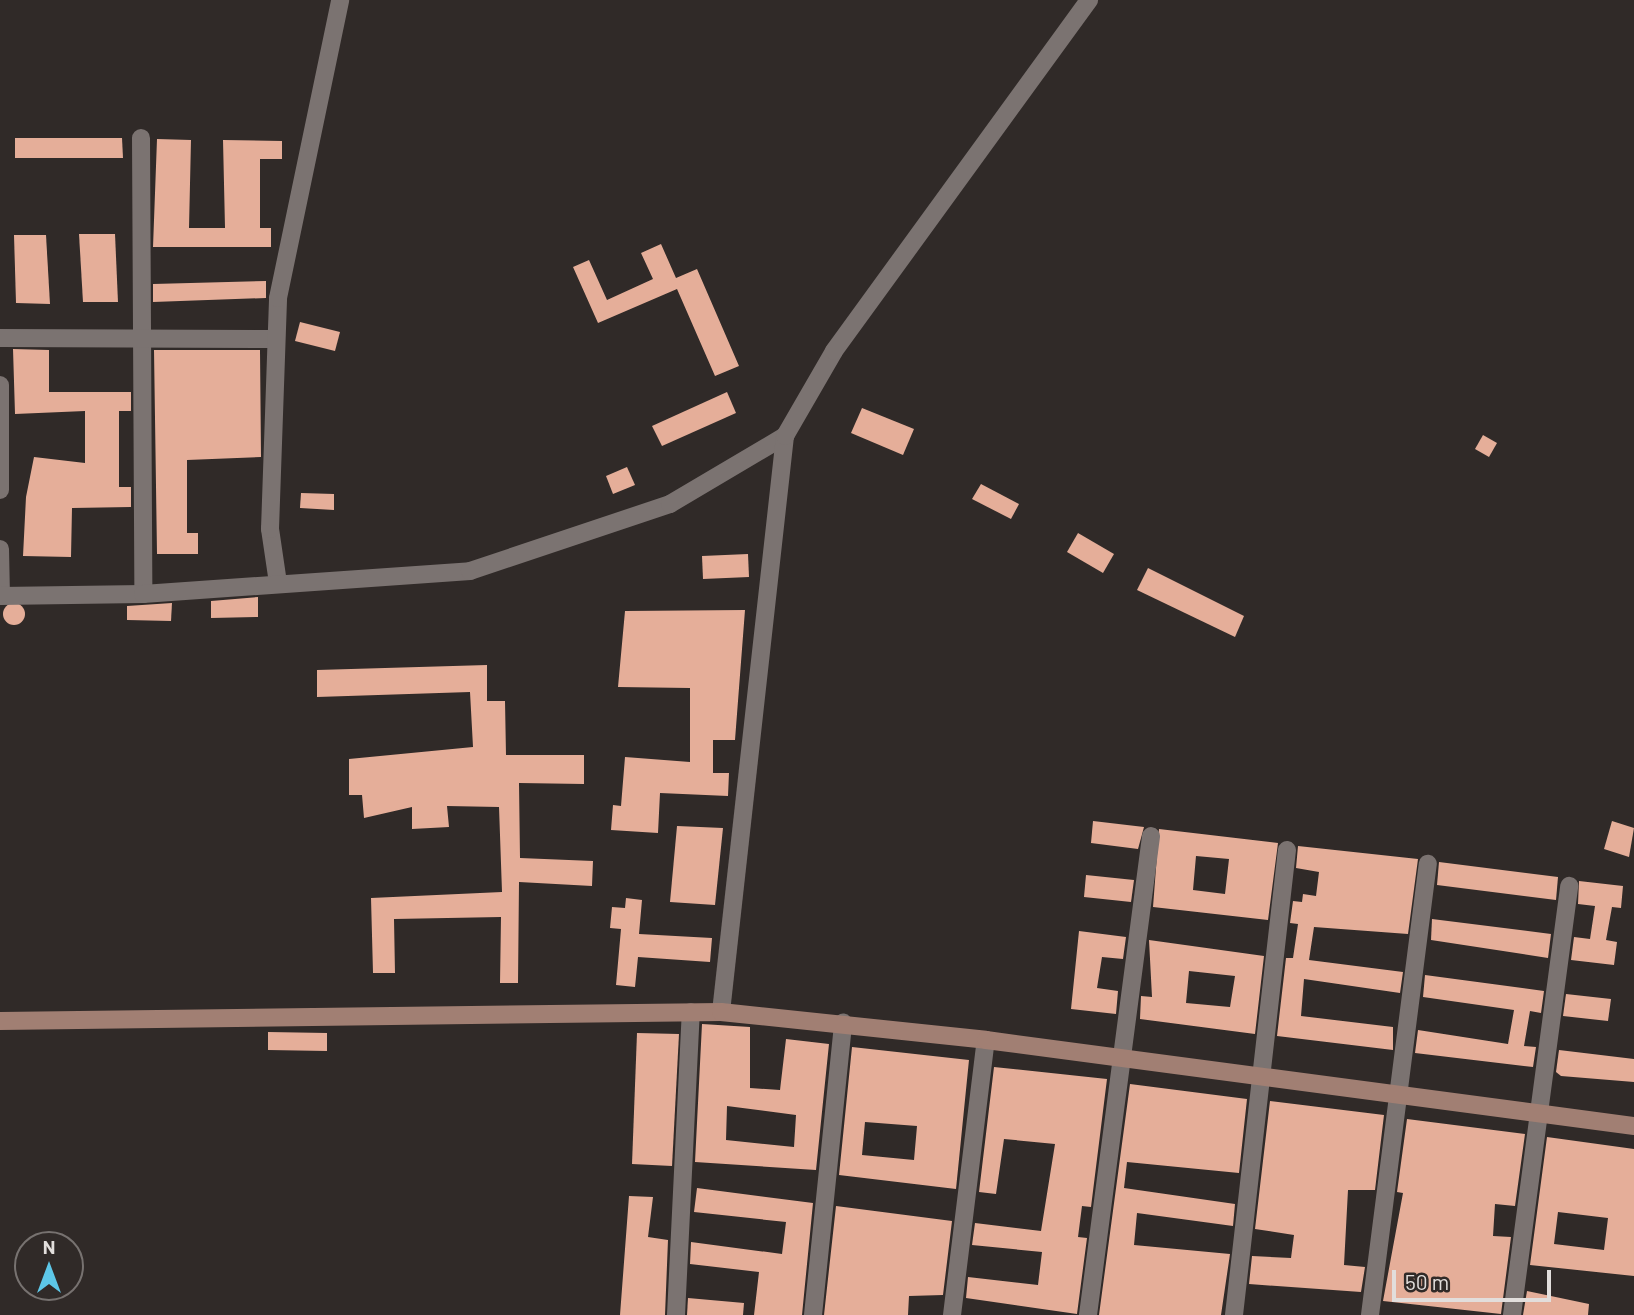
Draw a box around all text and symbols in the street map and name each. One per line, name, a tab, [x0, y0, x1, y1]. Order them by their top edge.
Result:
north arrow	[14, 1231, 84, 1301]
text: N	[43, 1235, 55, 1258]
scale bar	[1396, 1256, 1555, 1300]
text: 50 m	[1405, 1269, 1449, 1294]

